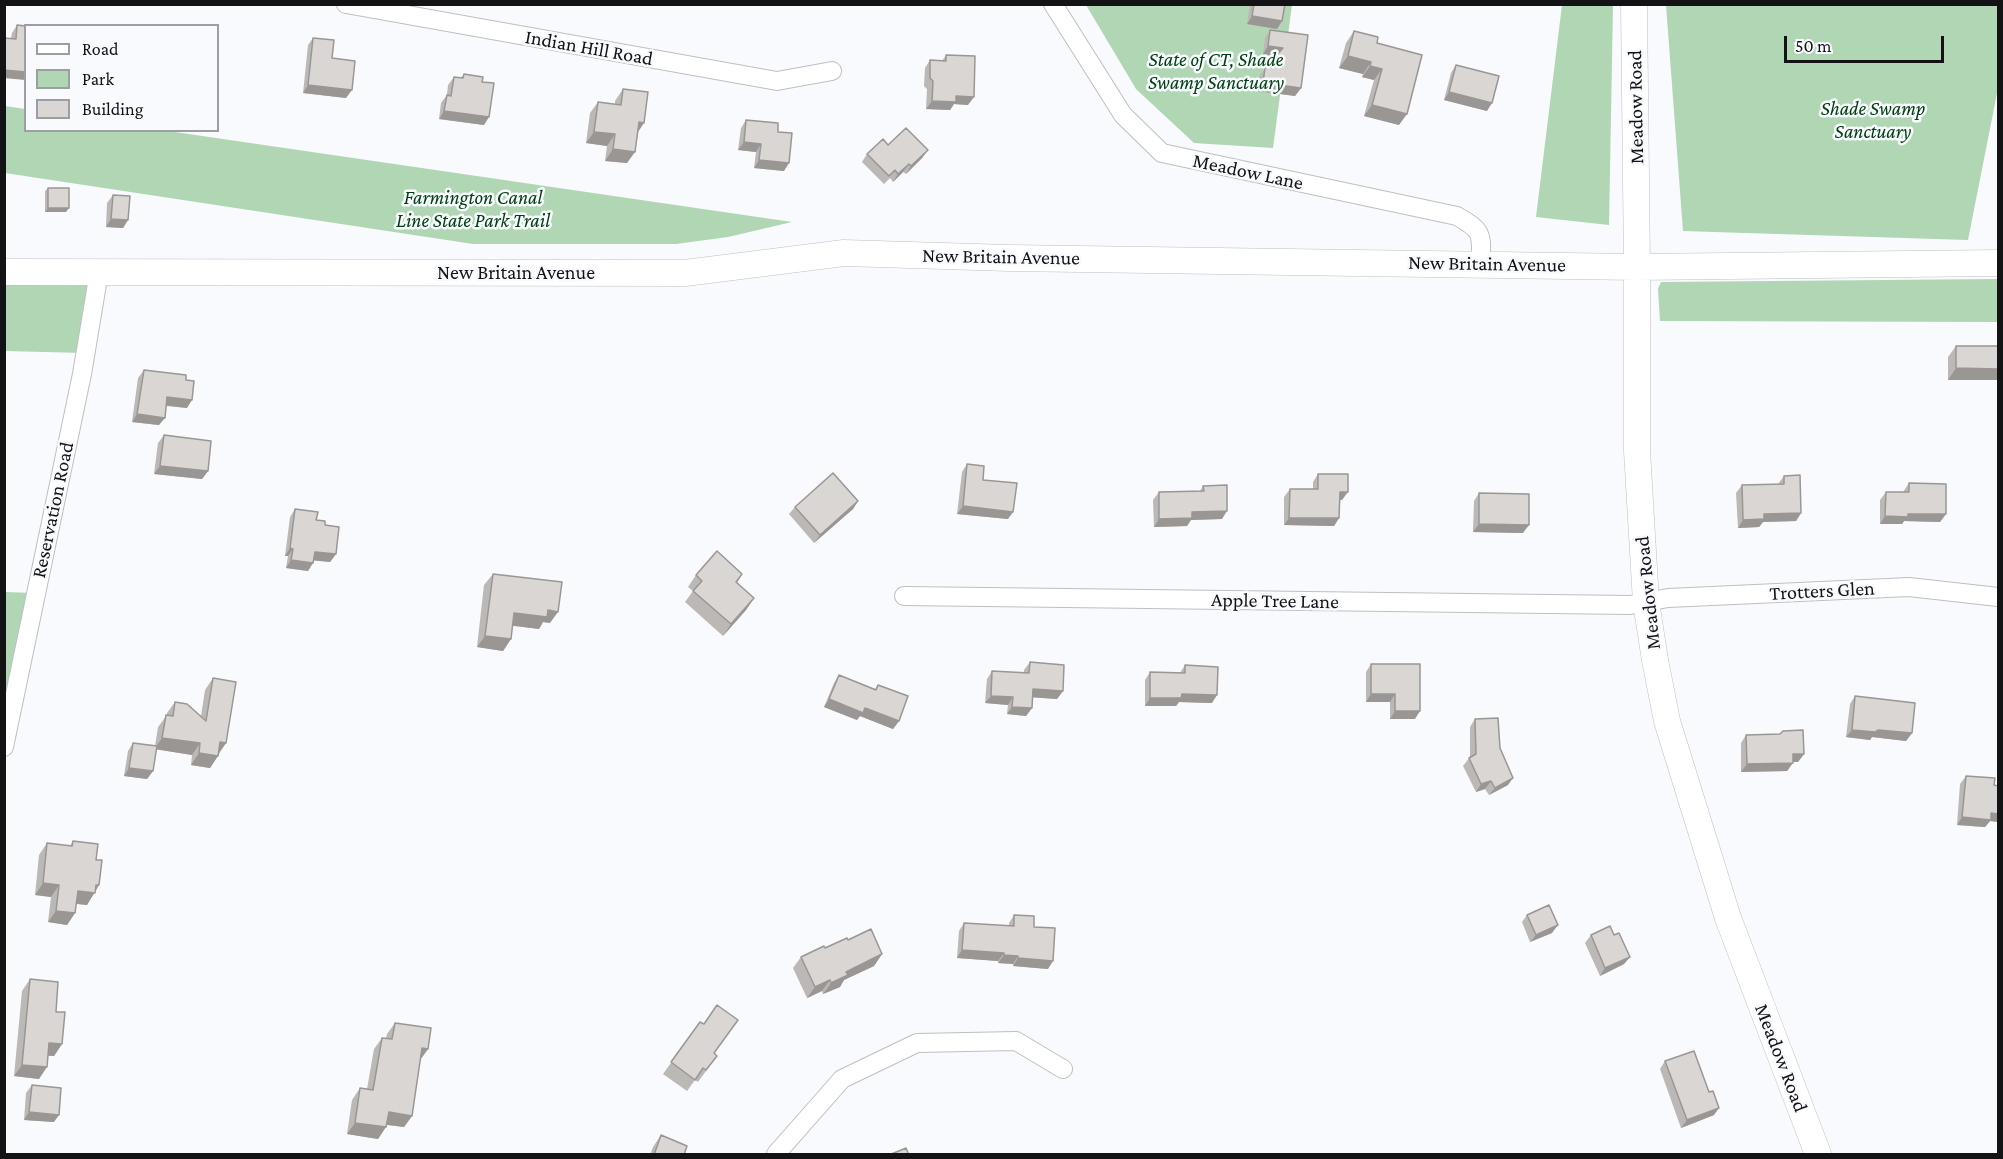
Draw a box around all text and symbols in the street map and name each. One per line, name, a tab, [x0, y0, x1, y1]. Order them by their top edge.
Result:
legend	[24, 24, 219, 132]
scale bar	[1787, 24, 1948, 62]
street label: Indian Hill Road	[523, 25, 655, 71]
text: 50 m	[1795, 36, 1832, 56]
text: Road	[82, 39, 119, 59]
park label: State of CT, Shade Swamp Sanctuary	[1148, 48, 1284, 95]
street label: Meadow Road	[1623, 50, 1649, 164]
text: Park	[82, 69, 114, 89]
park label: Shade Swamp Sanctuary	[1821, 97, 1925, 144]
text: Building	[82, 99, 143, 119]
street label: Meadow Lane	[1191, 149, 1305, 195]
park label: Farmington Canal Line State Park Trail	[396, 186, 550, 233]
street label: New Britain Avenue	[922, 244, 1080, 270]
street label: New Britain Avenue	[1408, 251, 1566, 277]
street label: New Britain Avenue	[437, 261, 595, 285]
street label: Reservation Road	[27, 440, 79, 580]
street label: Meadow Road	[1630, 535, 1666, 651]
street label: Trotters Glen	[1769, 576, 1875, 606]
street label: Apple Tree Lane	[1211, 588, 1339, 614]
street label: Meadow Road	[1749, 1000, 1813, 1116]

